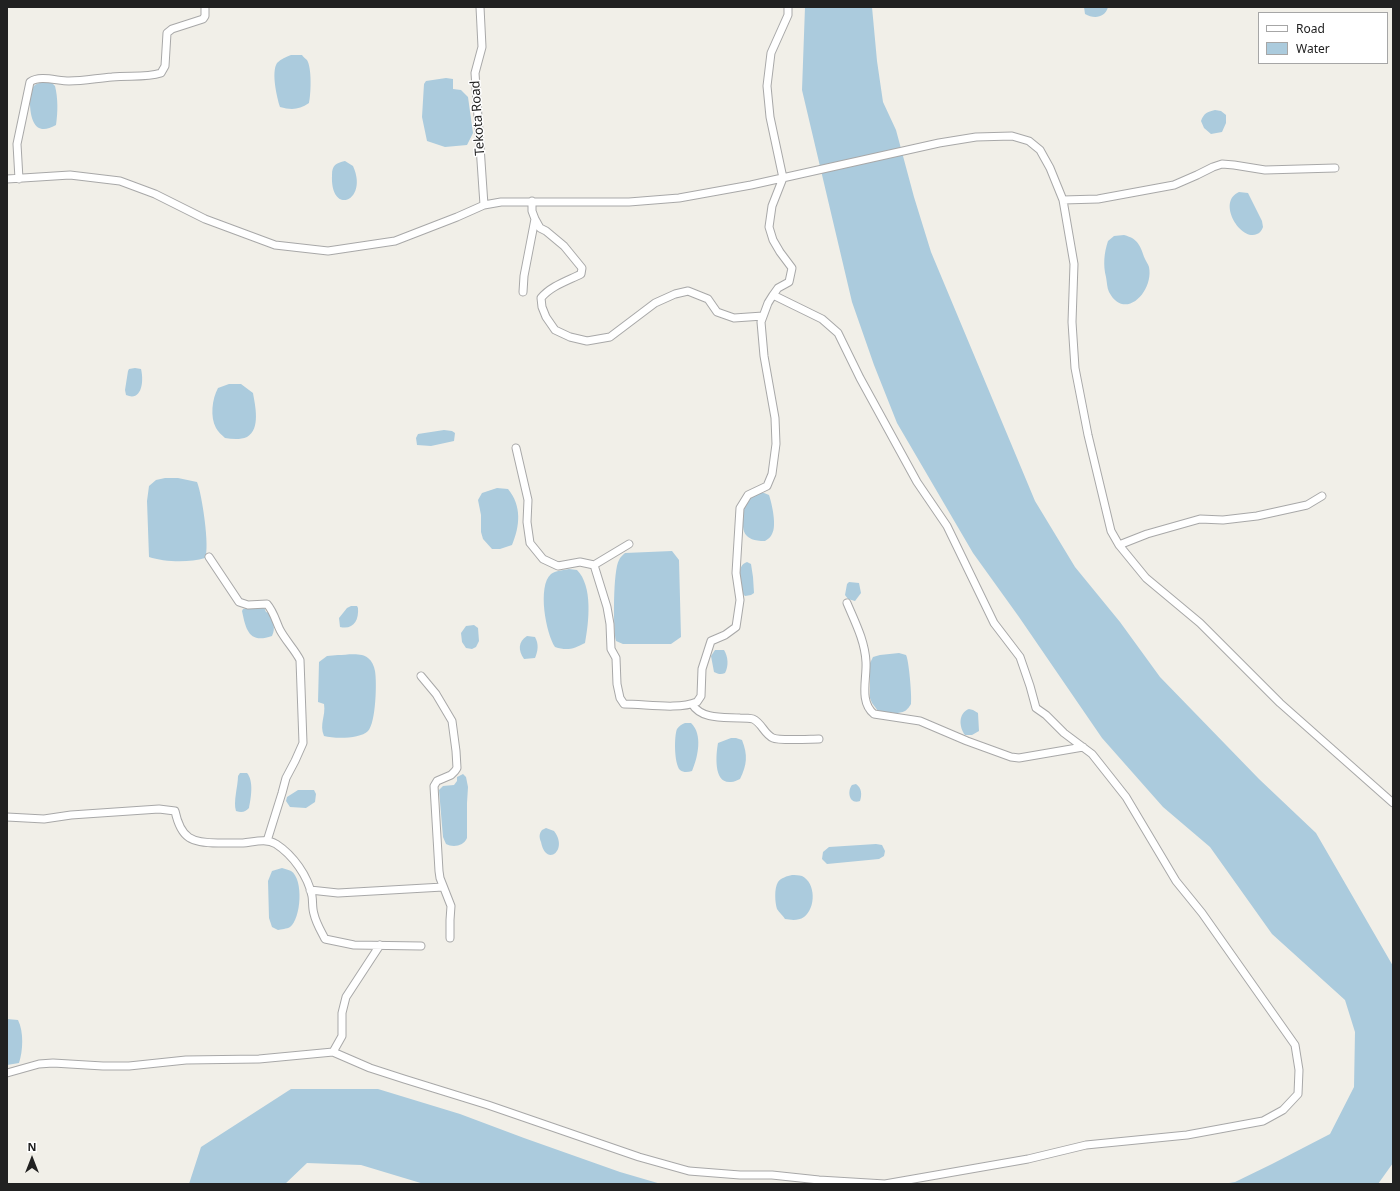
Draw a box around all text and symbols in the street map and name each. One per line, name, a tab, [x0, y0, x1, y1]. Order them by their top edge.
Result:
legend	[1258, 12, 1388, 64]
text: Road	[1296, 20, 1325, 37]
text: Water	[1296, 40, 1330, 57]
street label: Tekota Road	[468, 80, 488, 156]
north arrow	[12, 1139, 52, 1179]
text: N	[28, 1139, 36, 1154]

